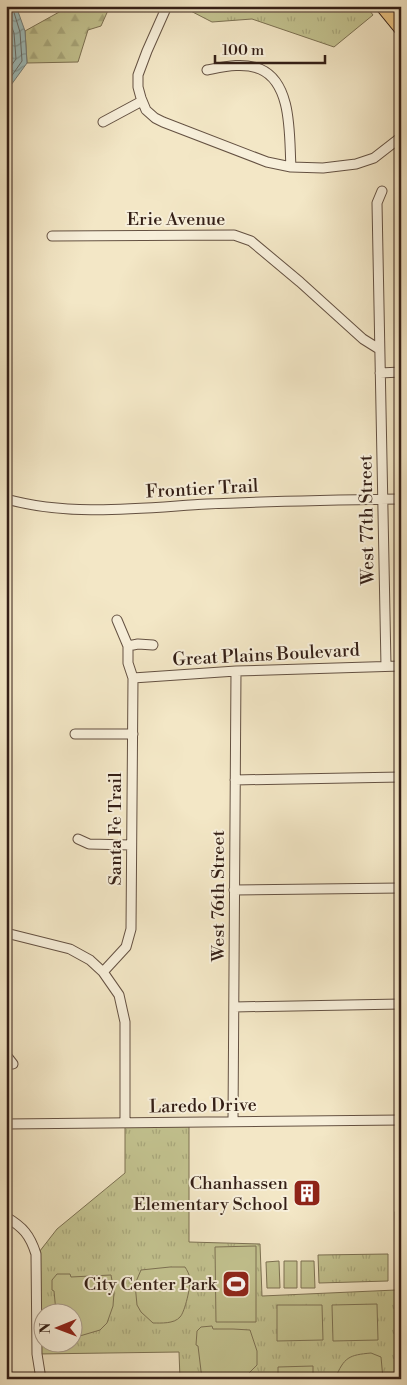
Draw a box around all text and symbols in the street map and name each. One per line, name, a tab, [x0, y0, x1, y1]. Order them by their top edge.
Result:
scale bar	[215, 32, 324, 64]
text: 100 m	[222, 41, 264, 60]
street label: Erie Avenue	[127, 208, 225, 231]
street label: West 77th Street	[354, 454, 380, 586]
street label: Frontier Trail	[145, 475, 260, 503]
street label: Great Plains Boulevard	[172, 639, 361, 671]
street label: Santa Fe Trail	[104, 772, 127, 886]
street label: West 76th Street	[207, 830, 230, 963]
street label: Laredo Drive	[149, 1094, 257, 1118]
place label: Chanhassen Elementary School	[133, 1172, 289, 1216]
building icon: Chanhassen Elementary School	[292, 1178, 322, 1208]
sports icon: City Center Park	[221, 1269, 251, 1299]
place label: City Center Park	[84, 1273, 219, 1296]
north arrow	[32, 1302, 82, 1352]
text: N	[37, 1323, 55, 1334]

